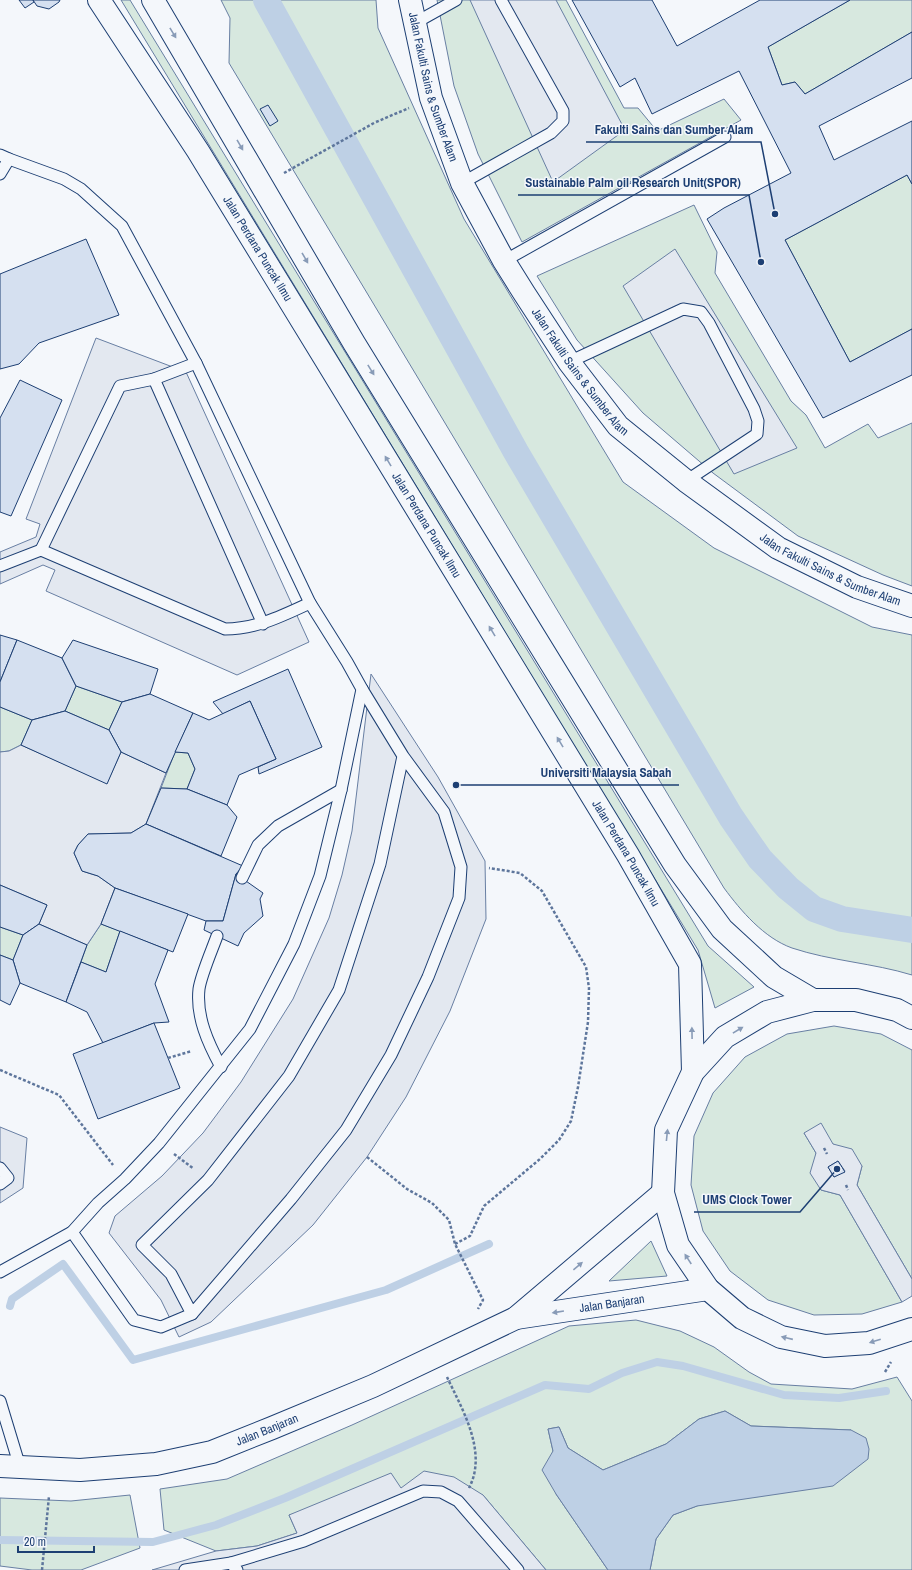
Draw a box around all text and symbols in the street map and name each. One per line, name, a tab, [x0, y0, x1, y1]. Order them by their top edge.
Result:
street label: Jalan Fakulti Sains & Sumber Alam	[405, 11, 462, 164]
one-way arrow	[170, 27, 177, 39]
callout: Fakulti Sains dan Sumber Alam	[586, 117, 761, 142]
text: Fakulti Sains dan Sumber Alam	[595, 121, 753, 138]
one-way arrow	[236, 139, 243, 151]
callout: Sustainable Palm oil Research Unit(SPOR)	[518, 170, 749, 195]
text: Sustainable Palm oil Research Unit(SPOR)	[525, 174, 741, 191]
street label: Jalan Perdana Puncak Ilmu	[219, 193, 296, 304]
one-way arrow	[302, 252, 309, 264]
street label: Jalan Fakulti Sains & Sumber Alam	[528, 305, 632, 439]
one-way arrow	[367, 365, 375, 375]
one-way arrow	[384, 455, 391, 467]
street label: Jalan Perdana Puncak Ilmu	[388, 469, 465, 581]
street label: Jalan Fakulti Sains & Sumber Alam	[757, 529, 903, 610]
one-way arrow	[488, 626, 496, 637]
one-way arrow	[556, 737, 563, 748]
callout: Universiti Malaysia Sabah	[532, 760, 679, 785]
text: Universiti Malaysia Sabah	[541, 764, 671, 781]
street label: Jalan Perdana Puncak Ilmu	[588, 797, 664, 909]
one-way arrow	[689, 1026, 695, 1039]
one-way arrow	[732, 1026, 744, 1033]
one-way arrow	[663, 1128, 670, 1141]
callout: UMS Clock Tower	[694, 1187, 800, 1212]
text: UMS Clock Tower	[702, 1191, 792, 1208]
one-way arrow	[684, 1254, 692, 1264]
one-way arrow	[572, 1261, 583, 1270]
street label: Jalan Banjaran	[578, 1291, 646, 1316]
one-way arrow	[552, 1309, 564, 1315]
one-way arrow	[781, 1335, 793, 1341]
one-way arrow	[869, 1338, 881, 1344]
street label: Jalan Banjaran	[234, 1410, 301, 1450]
scale bar	[18, 1528, 94, 1554]
text: 20 m	[24, 1534, 46, 1550]

